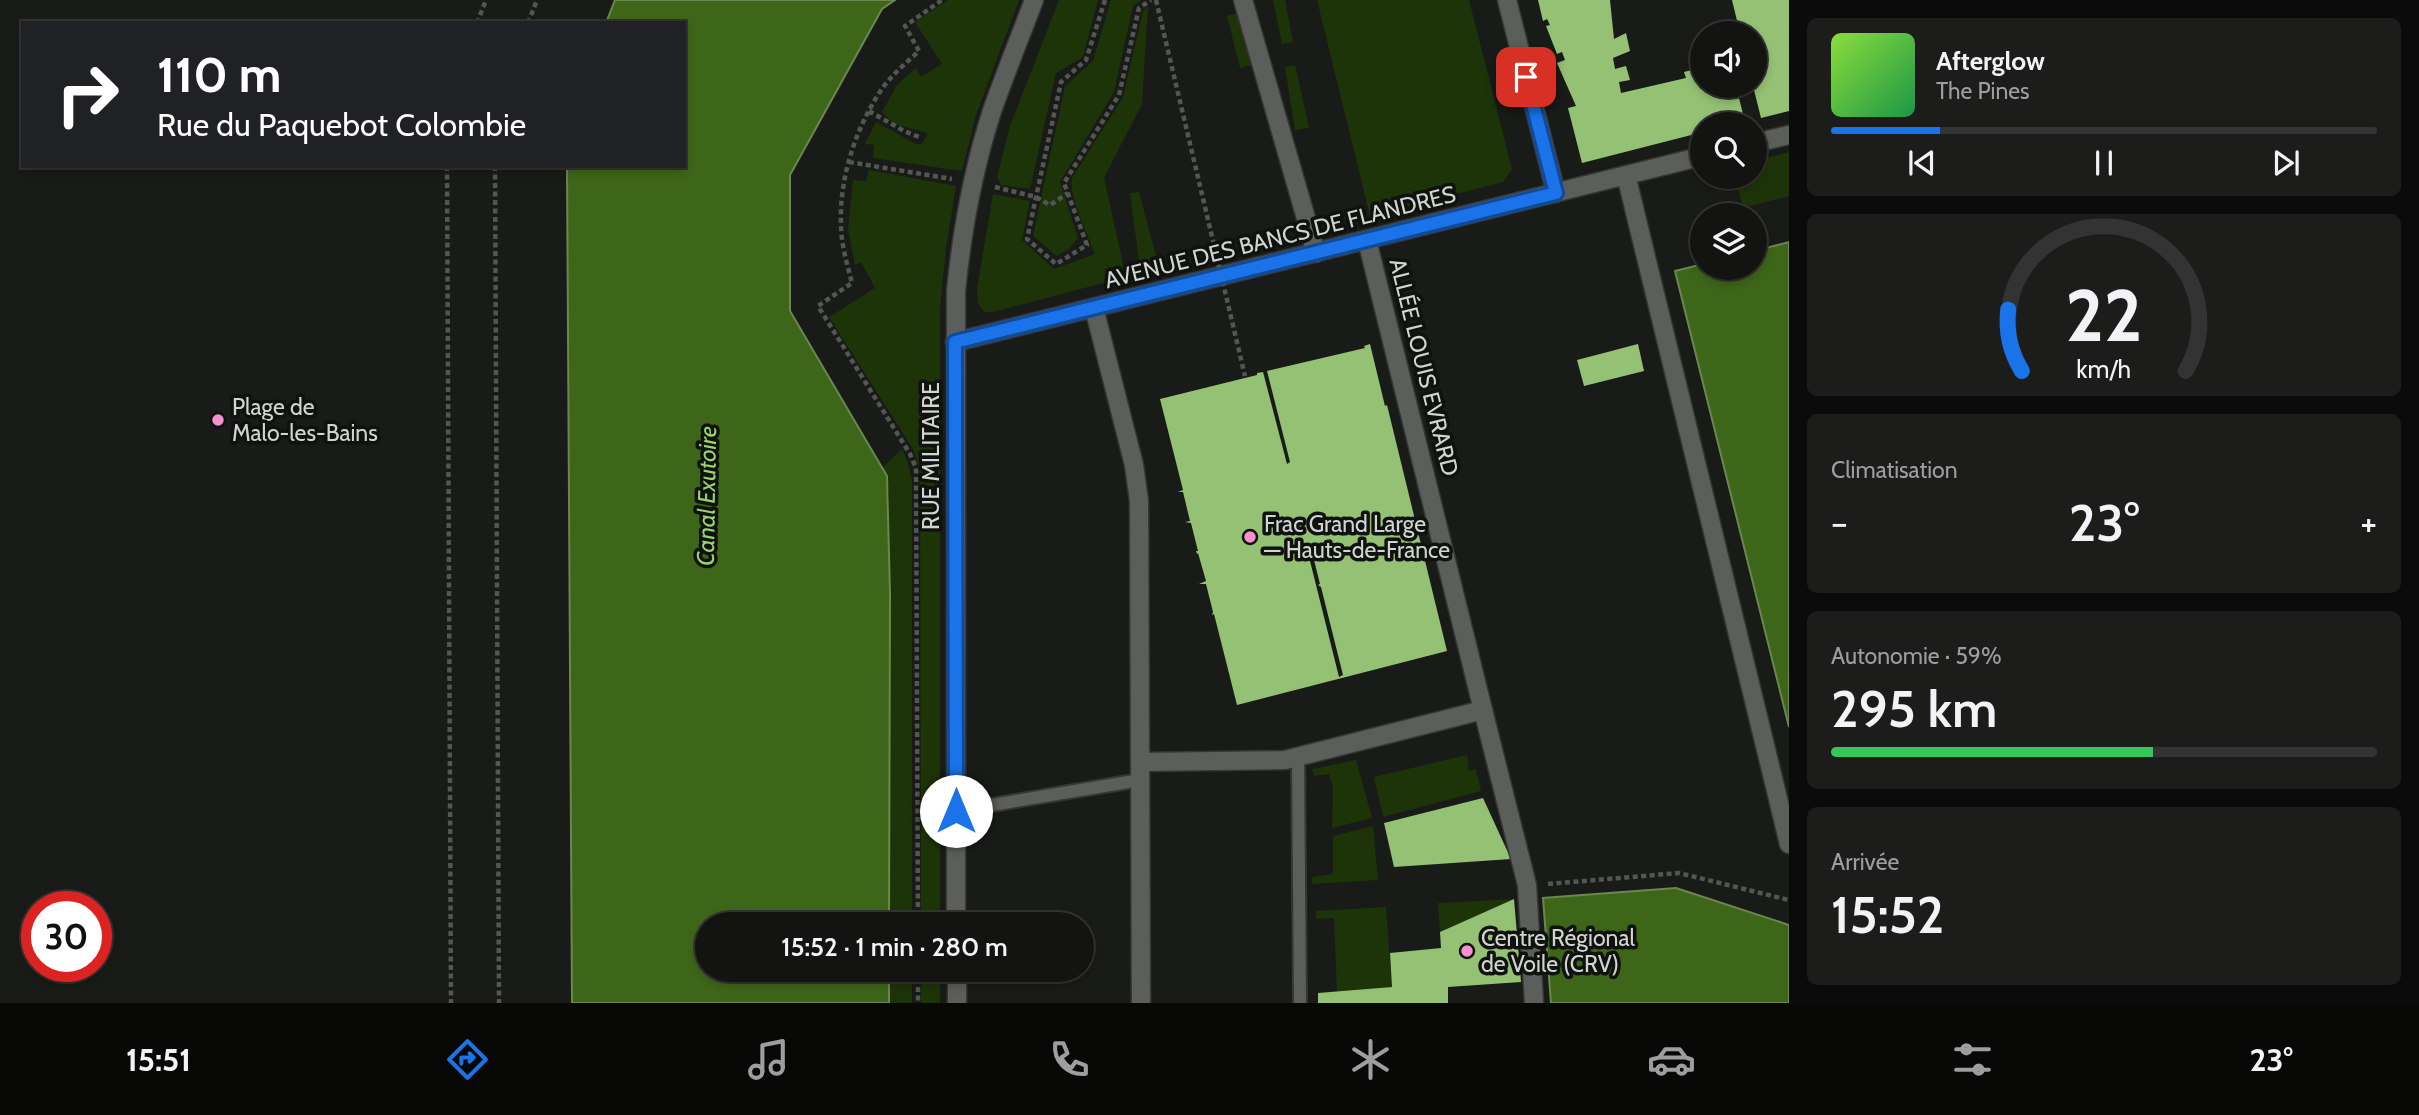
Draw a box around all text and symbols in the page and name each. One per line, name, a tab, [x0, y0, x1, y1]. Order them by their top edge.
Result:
map controls	[1690, 21, 1767, 280]
button: sound	[1690, 21, 1767, 98]
text: 110 m	[157, 45, 281, 104]
text: Afterglow	[1936, 45, 2045, 77]
pin	[1496, 47, 1556, 107]
icon: right	[42, 49, 133, 140]
icon: arrive	[1507, 58, 1545, 96]
text: The Pines	[1936, 77, 2030, 105]
text: Rue du Paquebot Colombie	[157, 105, 526, 144]
button: search	[1690, 112, 1767, 189]
icon: previous	[1903, 144, 1941, 182]
icon: pause	[2085, 144, 2123, 182]
icon: next	[2267, 144, 2305, 182]
street label: AVENUE DES BANCS DE FLANDRES	[1102, 180, 1458, 294]
button: layers	[1690, 203, 1767, 280]
street label: ALLÉE LOUIS EVRARD	[1383, 255, 1466, 479]
text: 22	[2065, 272, 2143, 360]
text: km/h	[2077, 354, 2131, 384]
street label: RUE MILITAIRE	[917, 382, 945, 530]
place label: Plage de Malo-les-Bains	[232, 393, 378, 447]
marker: Plage de Malo-les-Bains	[210, 412, 226, 428]
water label: Canal Exutoire	[691, 426, 722, 566]
text: Climatisation	[1831, 456, 1958, 484]
text: 23°	[2069, 491, 2139, 554]
text: −	[1831, 499, 1848, 546]
text: +	[2360, 499, 2377, 546]
place label: Frac Grand Large — Hauts-de-France	[1264, 510, 1450, 564]
marker: Frac Grand Large — Hauts-de-France	[1242, 529, 1258, 545]
text: Autonomie · 59%	[1831, 642, 2002, 670]
text: 295 km	[1831, 677, 1997, 740]
position arrow	[919, 774, 993, 848]
text: Arrivée	[1831, 848, 1899, 876]
text: 15:52	[1831, 883, 1944, 946]
speed limit sign: 30	[21, 891, 112, 982]
place label: Centre Régional de Voile (CRV)	[1481, 924, 1635, 978]
text: 15:52 · 1 min · 280 m	[781, 931, 1008, 963]
marker: Centre Régional de Voile (CRV)	[1459, 943, 1475, 959]
icon: directions	[443, 1035, 492, 1084]
icon: music	[744, 1035, 793, 1084]
icon: phone	[1045, 1035, 1094, 1084]
icon: climate	[1346, 1035, 1395, 1084]
icon: car	[1647, 1035, 1696, 1084]
icon: filters	[1948, 1035, 1997, 1084]
text: 15:51	[126, 1040, 191, 1079]
text: 23°	[2249, 1040, 2293, 1079]

